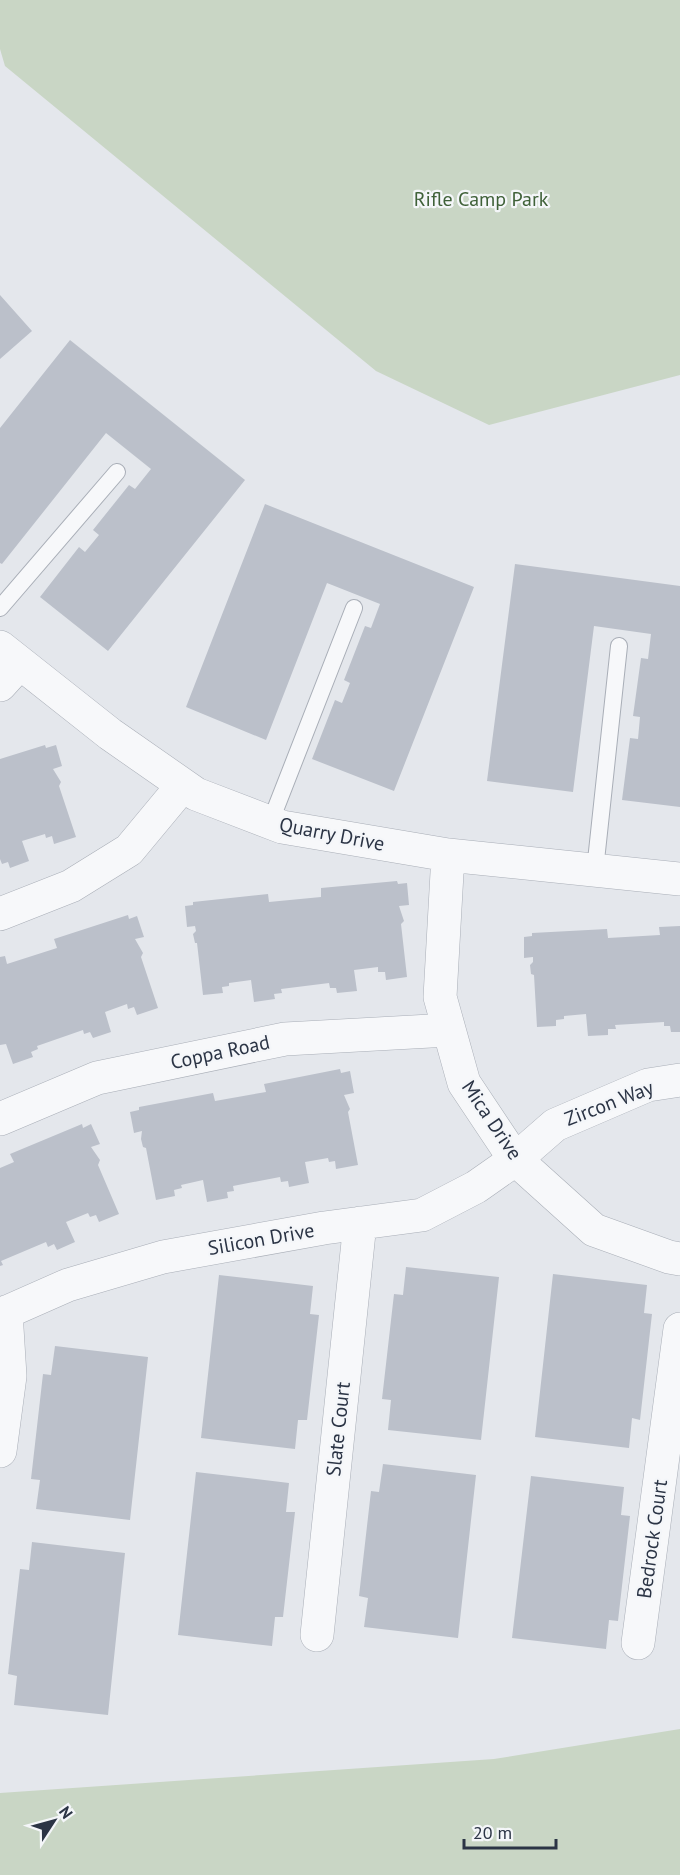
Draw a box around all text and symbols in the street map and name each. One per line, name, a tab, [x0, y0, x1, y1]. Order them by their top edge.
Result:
park label: Rifle Camp Park	[414, 186, 549, 212]
street label: Quarry Drive	[277, 811, 387, 857]
street label: Coppa Road	[168, 1029, 272, 1075]
street label: Zircon Way	[561, 1074, 658, 1132]
street label: Mica Drive	[456, 1075, 528, 1165]
street label: Silicon Drive	[206, 1217, 316, 1261]
street label: Slate Court	[320, 1380, 356, 1478]
street label: Bedrock Court	[631, 1478, 673, 1600]
north arrow	[24, 1791, 84, 1851]
text: N	[55, 1802, 77, 1822]
scale bar	[464, 1812, 556, 1850]
text: 20 m	[473, 1821, 512, 1844]

